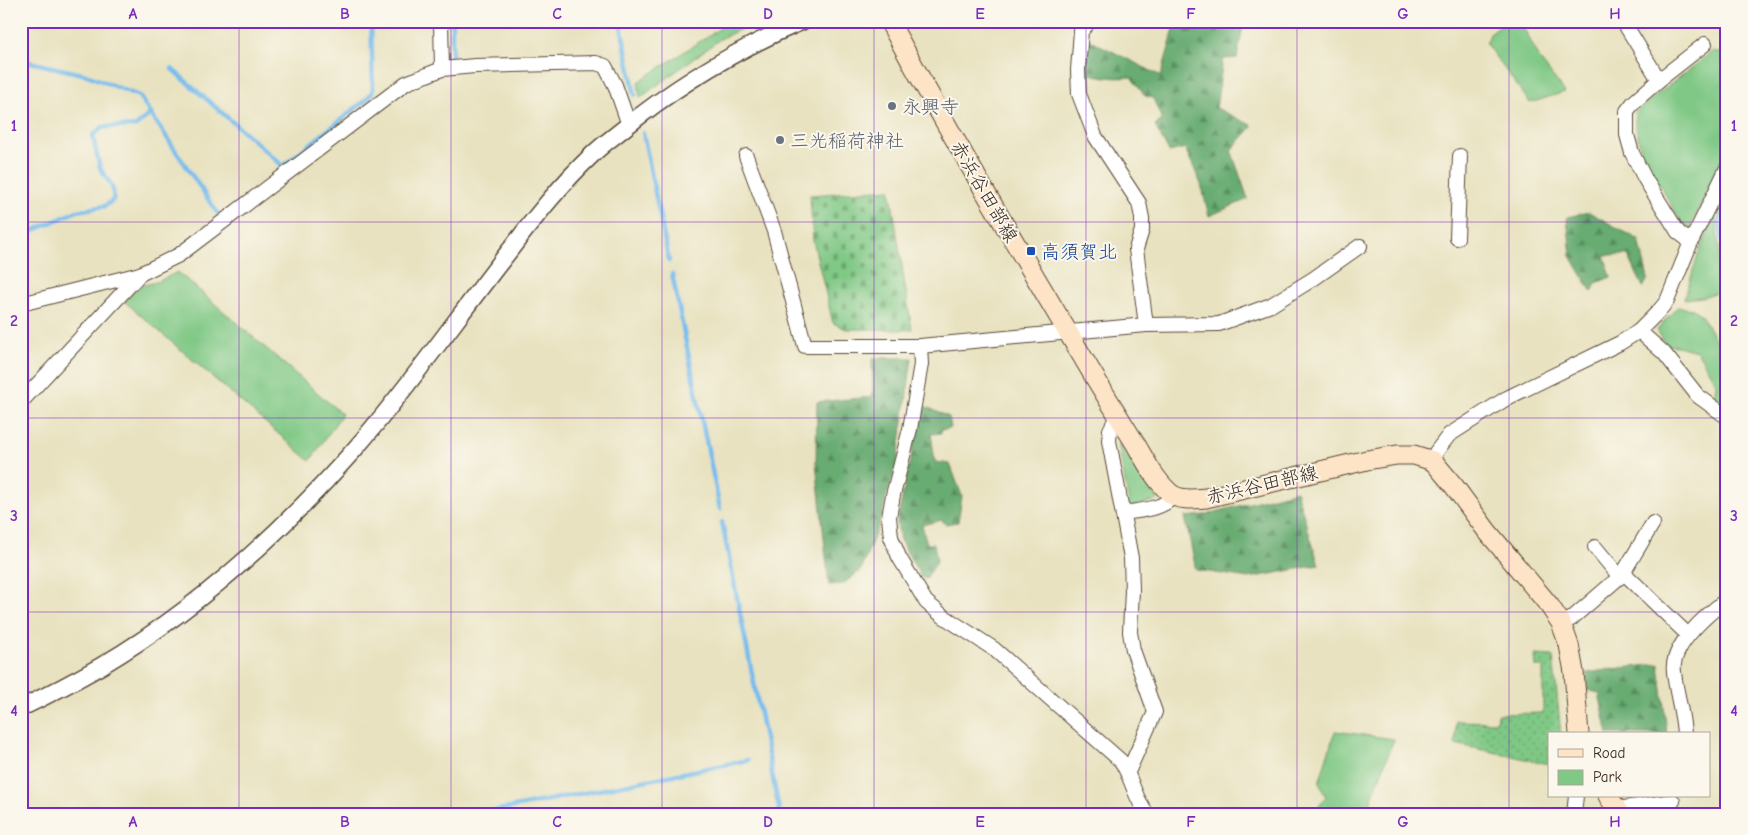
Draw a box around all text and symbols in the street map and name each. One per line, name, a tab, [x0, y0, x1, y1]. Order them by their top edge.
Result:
text: A	[129, 5, 138, 23]
text: B	[340, 5, 350, 23]
text: C	[552, 5, 562, 23]
text: D	[763, 5, 773, 23]
text: E	[975, 5, 985, 23]
text: F	[1186, 5, 1196, 23]
text: G	[1397, 5, 1409, 23]
text: H	[1609, 5, 1621, 23]
place label: 永興寺	[902, 96, 959, 118]
marker: 永興寺	[886, 100, 898, 112]
text: 1	[11, 117, 17, 135]
text: 1	[1731, 117, 1737, 135]
place label: 三光稲荷神社	[790, 130, 904, 152]
marker: 三光稲荷神社	[774, 134, 786, 146]
street label: 赤浜谷田部線	[946, 137, 1022, 246]
place label: 高須賀北	[1041, 241, 1117, 263]
marker: 高須賀北	[1025, 245, 1037, 257]
text: 2	[10, 312, 18, 330]
text: 2	[1730, 312, 1738, 330]
street label: 赤浜谷田部線	[1204, 461, 1320, 509]
text: 3	[10, 507, 18, 525]
text: 3	[1730, 507, 1738, 525]
text: 4	[10, 702, 18, 720]
text: 4	[1730, 702, 1738, 720]
legend	[1548, 732, 1710, 798]
text: Road	[1593, 744, 1625, 762]
text: Park	[1593, 768, 1622, 786]
text: A	[129, 813, 138, 831]
text: B	[340, 813, 350, 831]
text: C	[552, 813, 562, 831]
text: D	[763, 813, 773, 831]
text: E	[975, 813, 985, 831]
text: F	[1186, 813, 1196, 831]
text: G	[1397, 813, 1409, 831]
text: H	[1609, 813, 1621, 831]

